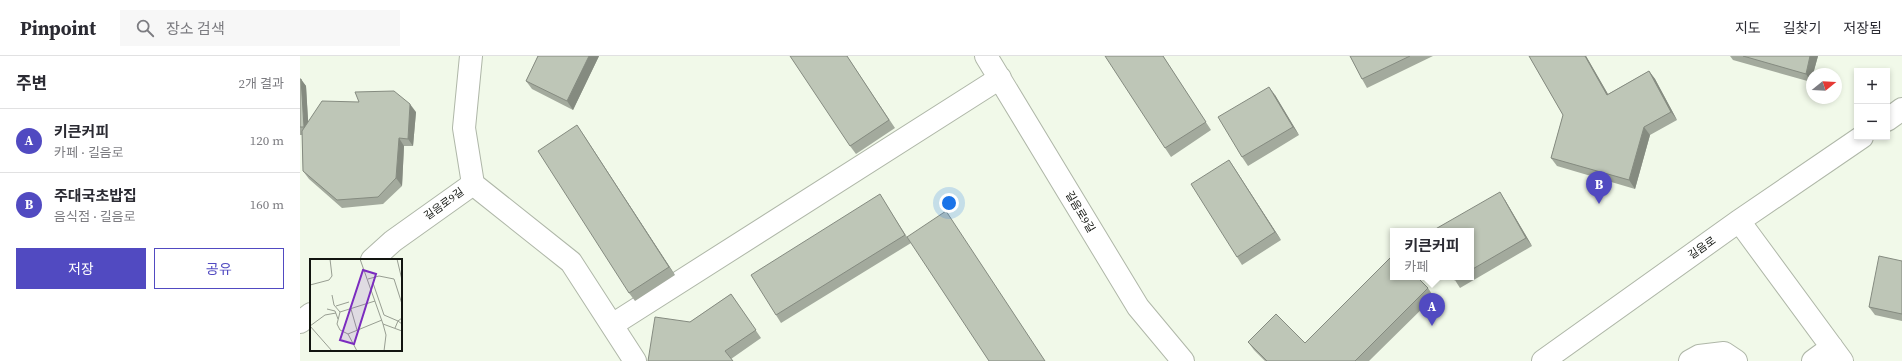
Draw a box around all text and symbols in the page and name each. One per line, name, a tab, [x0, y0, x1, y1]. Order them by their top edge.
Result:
search box	[120, 10, 400, 46]
text: Pinpoint	[20, 15, 96, 41]
icon: search	[134, 17, 156, 39]
text: 장소 검색	[166, 18, 225, 39]
text: 지도	[1735, 18, 1761, 38]
text: 길찾기	[1783, 18, 1821, 38]
text: 저장됨	[1843, 18, 1882, 38]
north arrow	[1806, 68, 1842, 104]
map controls	[1854, 68, 1890, 140]
button: +	[1854, 68, 1890, 104]
text: 주변	[16, 71, 47, 95]
text: 2개 결과	[239, 75, 284, 92]
button: −	[1854, 104, 1890, 140]
text: 키큰커피	[54, 121, 109, 142]
text: A	[25, 132, 33, 149]
text: 120 m	[250, 132, 284, 149]
text: 카페 · 길음로	[54, 144, 124, 161]
pin: B	[1586, 171, 1612, 204]
street label: 길음로9길	[421, 184, 467, 224]
text: 주대국초밥집	[54, 185, 137, 206]
street label: 길음로9길	[1062, 188, 1098, 236]
your location	[939, 193, 959, 213]
text: B	[25, 196, 33, 213]
text: 160 m	[250, 196, 284, 213]
text: 음식점 · 길음로	[54, 208, 136, 225]
popup	[1390, 228, 1474, 280]
street label: 길음로	[1685, 233, 1719, 263]
text: 키큰커피	[1404, 235, 1460, 256]
button: 저장	[16, 248, 146, 289]
button: 공유	[154, 248, 284, 289]
text: 카페	[1404, 258, 1428, 275]
inset map	[310, 259, 402, 351]
pin: A	[1419, 293, 1445, 326]

